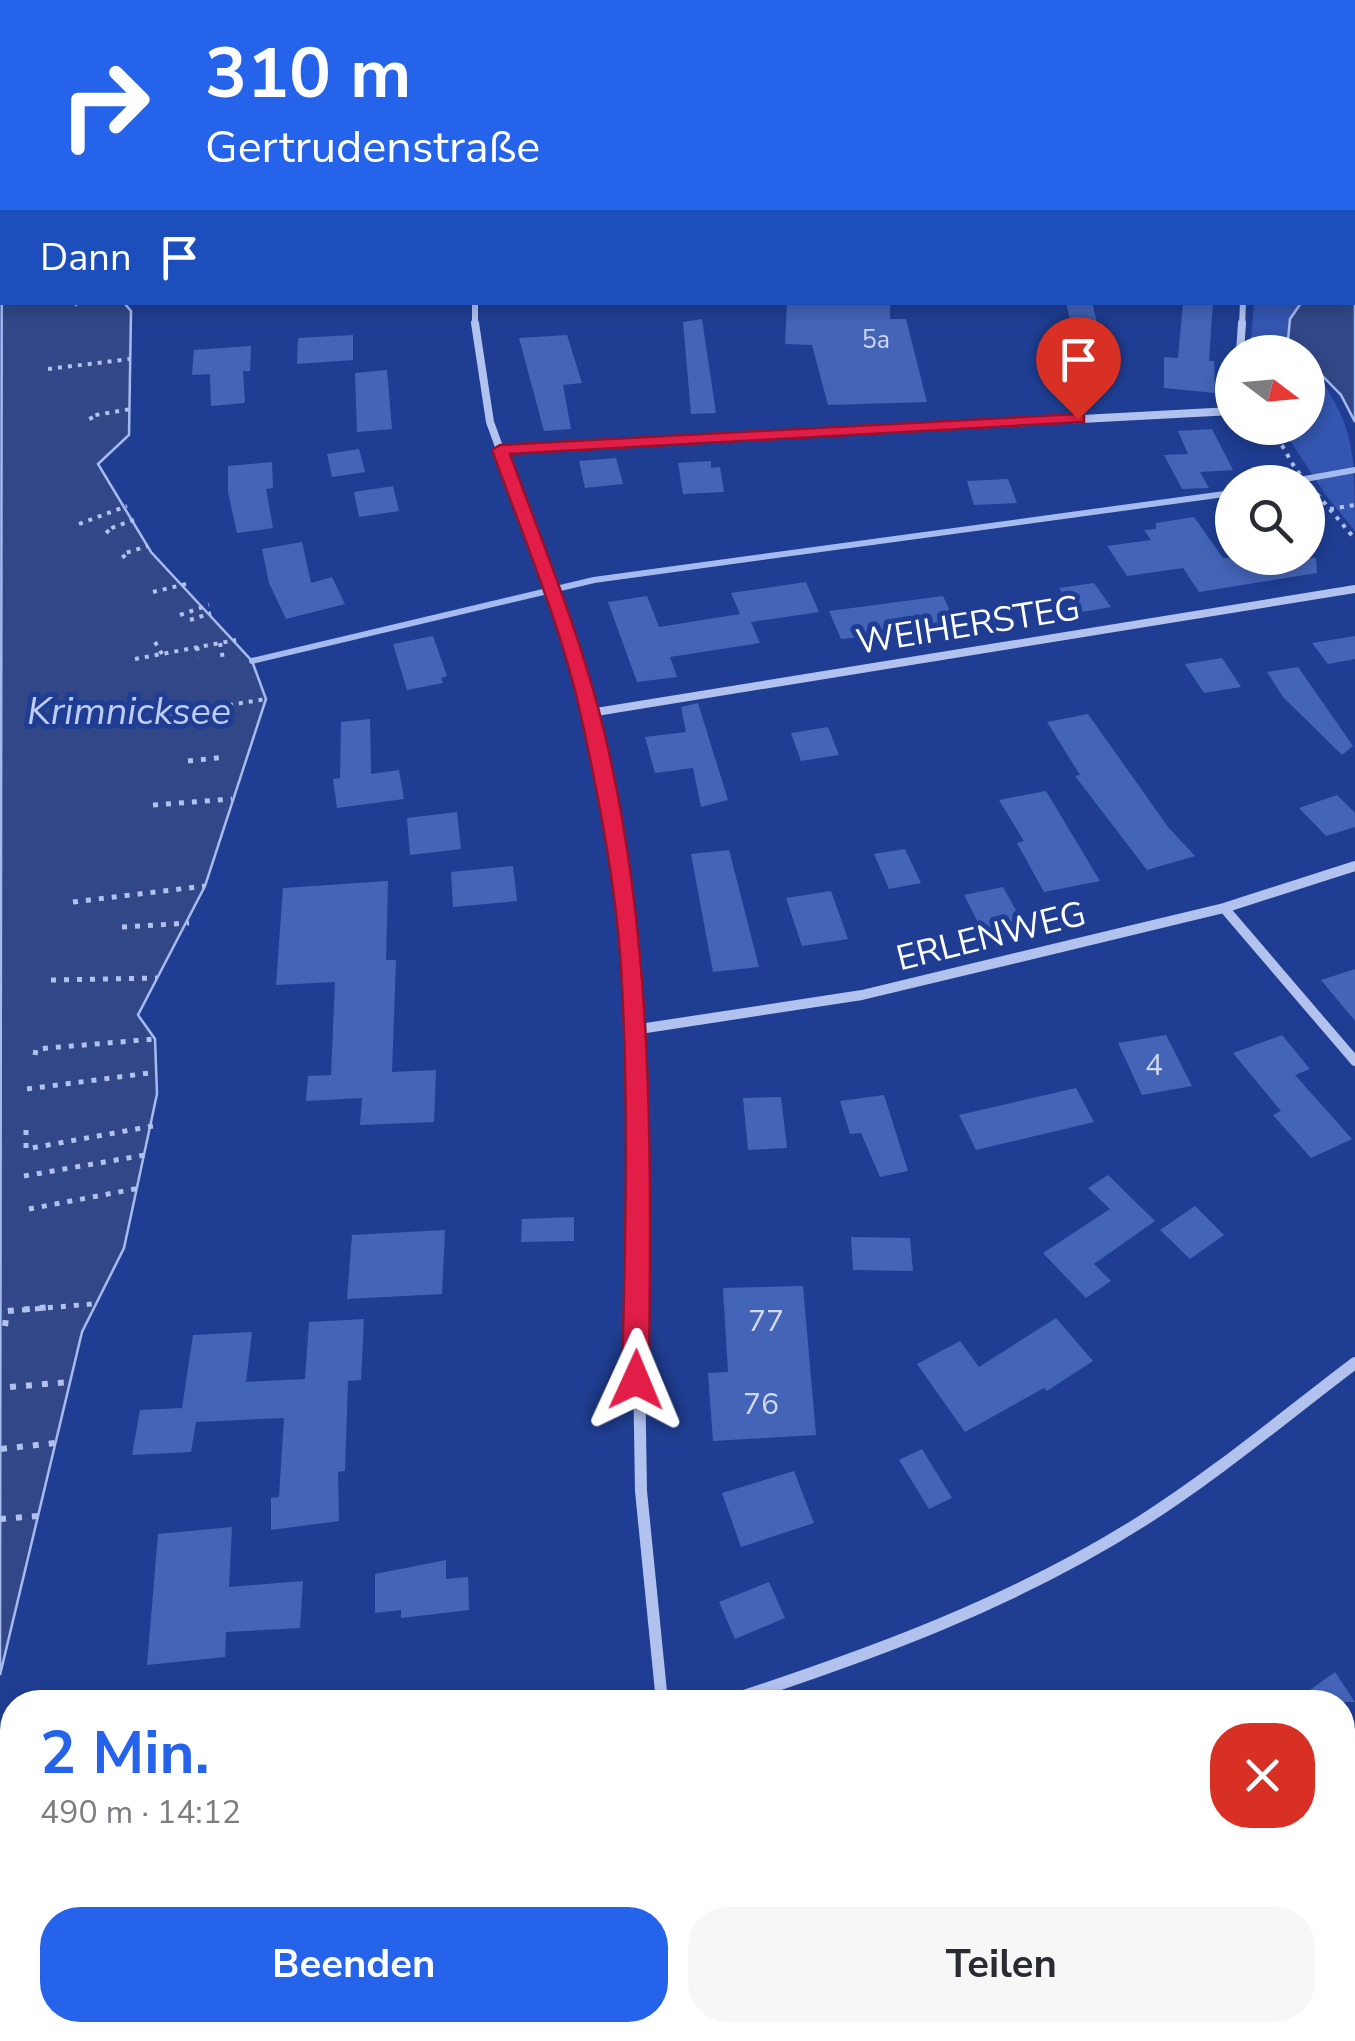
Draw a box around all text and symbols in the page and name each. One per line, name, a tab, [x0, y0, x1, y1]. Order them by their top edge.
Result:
text: 310 m	[205, 26, 411, 122]
icon: right	[40, 40, 170, 170]
text: Gertrudenstraße	[205, 117, 540, 178]
icon: arrive	[152, 230, 207, 285]
text: Dann	[40, 232, 132, 283]
pin	[1036, 317, 1121, 420]
house number: 5a	[862, 323, 890, 357]
icon: arrive	[1051, 332, 1106, 387]
north arrow	[1215, 335, 1325, 445]
map controls	[1215, 335, 1325, 575]
button: search	[1215, 465, 1325, 575]
street label: WEIHERSTEG	[853, 584, 1083, 666]
water label: Krimnicksee	[27, 686, 231, 737]
street label: ERLENWEG	[891, 890, 1091, 982]
house number: 4	[1145, 1045, 1163, 1086]
house number: 77	[748, 1301, 784, 1342]
position arrow	[584, 1328, 688, 1432]
house number: 76	[743, 1384, 779, 1425]
text: 2 Min.	[40, 1712, 210, 1794]
button: close	[1210, 1723, 1315, 1828]
text: 490 m · 14:12	[40, 1791, 241, 1834]
button: Beenden	[40, 1907, 668, 2022]
button: Teilen	[688, 1907, 1315, 2022]

